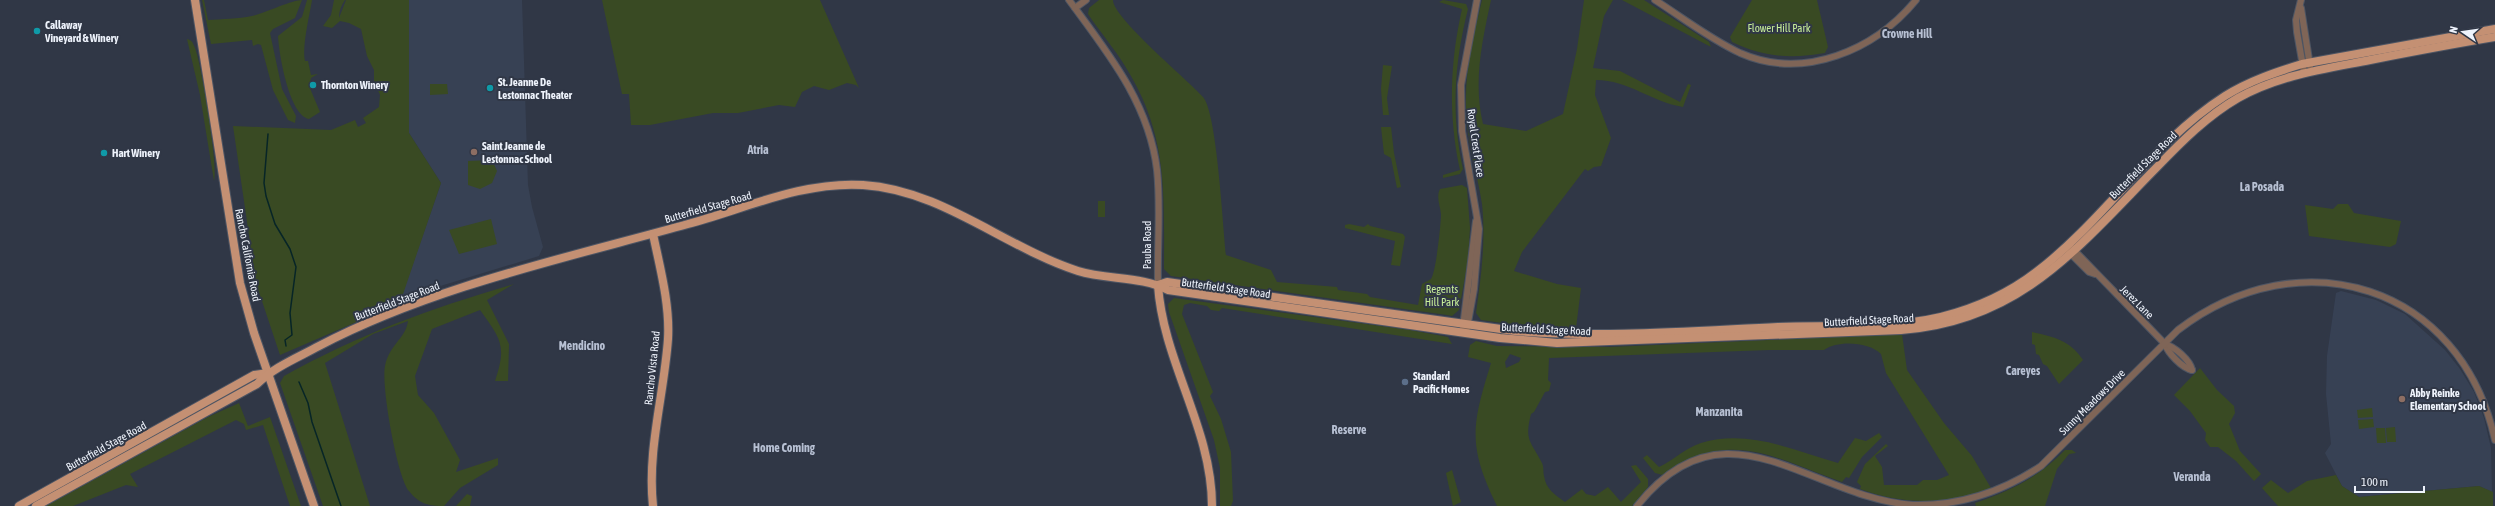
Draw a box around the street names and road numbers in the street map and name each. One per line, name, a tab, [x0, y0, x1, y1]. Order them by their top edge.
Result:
street label: Royal Crest Place	[1465, 108, 1487, 178]
street label: Butterfield Stage Road	[2107, 129, 2179, 201]
street label: Butterfield Stage Road	[663, 189, 753, 225]
street label: Rancho California Road	[233, 207, 263, 303]
street label: Pauba Road	[1141, 221, 1153, 269]
street label: Butterfield Stage Road	[1181, 276, 1271, 300]
street label: Butterfield Stage Road	[353, 279, 441, 323]
street label: Jerez Lane	[2118, 283, 2156, 321]
street label: Butterfield Stage Road	[1824, 312, 1914, 328]
street label: Butterfield Stage Road	[1501, 321, 1591, 337]
street label: Rancho Vista Road	[642, 330, 662, 406]
street label: Sunny Meadows Drive	[2057, 367, 2127, 437]
street label: Butterfield Stage Road	[64, 419, 148, 473]

